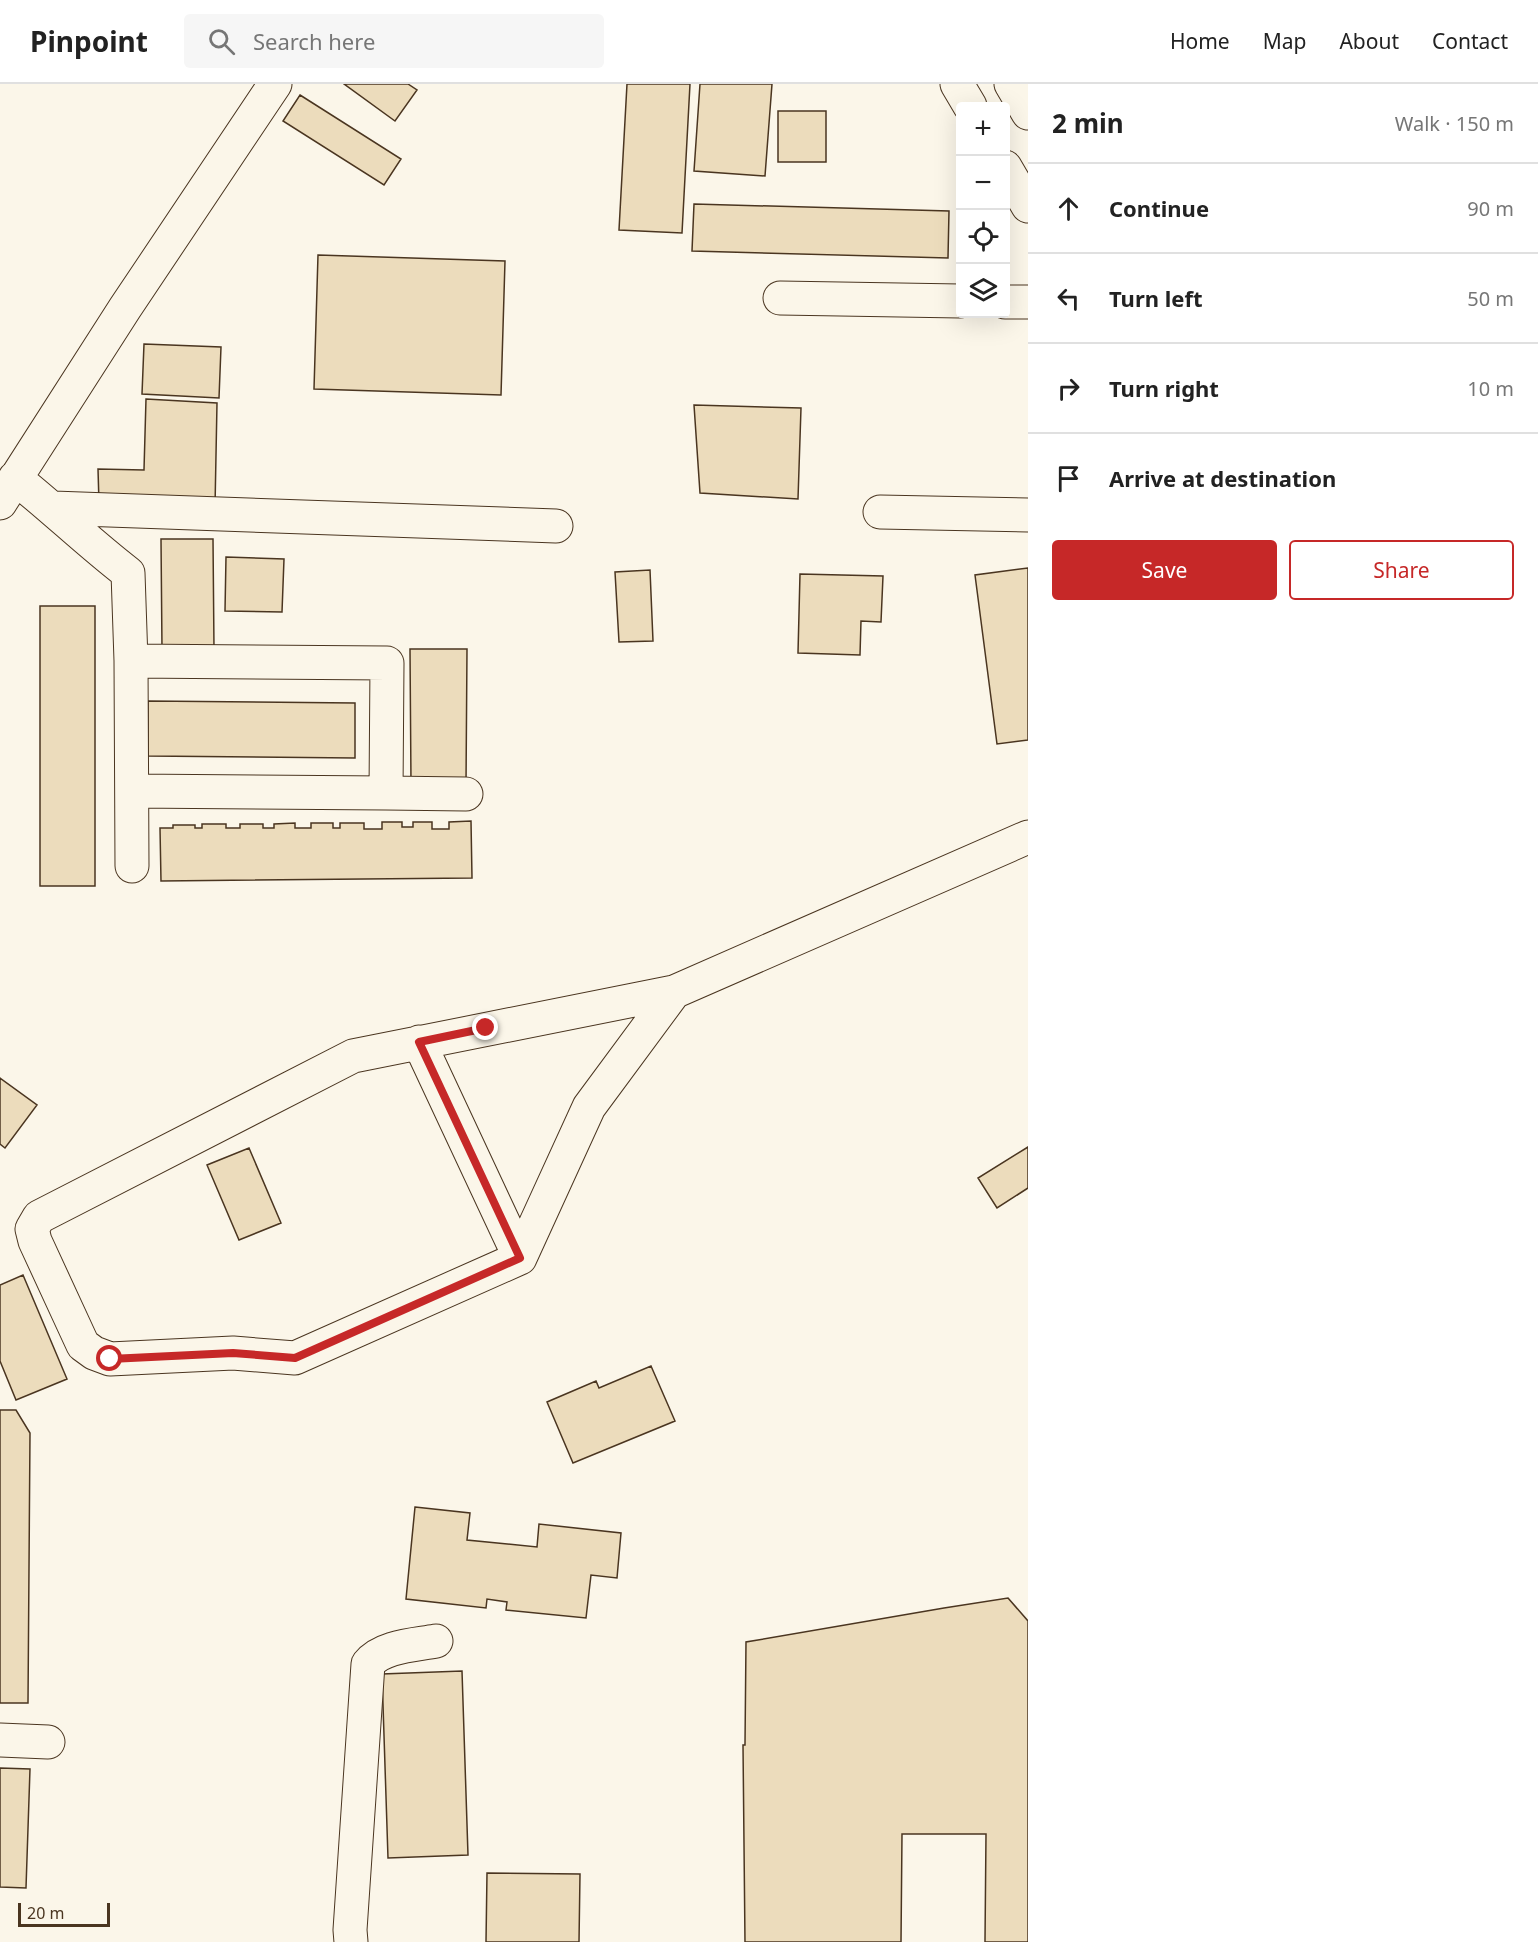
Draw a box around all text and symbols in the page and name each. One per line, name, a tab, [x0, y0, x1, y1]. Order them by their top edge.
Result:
search box	[184, 14, 604, 68]
text: Pinpoint	[30, 22, 148, 60]
icon: search	[205, 25, 238, 58]
text: Search here	[253, 26, 375, 56]
text: Home	[1170, 27, 1230, 55]
text: Map	[1263, 27, 1306, 55]
text: About	[1339, 27, 1399, 55]
text: Contact	[1432, 27, 1508, 55]
map controls	[956, 102, 1010, 318]
button: +	[956, 102, 1010, 156]
text: 2 min	[1052, 105, 1124, 141]
text: Walk · 150 m	[1395, 110, 1514, 137]
button: −	[956, 156, 1010, 210]
icon: ahead	[1052, 192, 1085, 225]
text: Continue	[1109, 193, 1209, 223]
text: 90 m	[1467, 195, 1514, 222]
button: locate	[956, 210, 1010, 264]
button: layers	[956, 264, 1010, 318]
icon: left	[1052, 282, 1085, 315]
text: Turn left	[1109, 283, 1203, 313]
text: 50 m	[1467, 285, 1514, 312]
icon: right	[1052, 372, 1085, 405]
text: Turn right	[1109, 373, 1219, 403]
text: 10 m	[1467, 375, 1514, 402]
icon: arrive	[1052, 462, 1085, 495]
text: Arrive at destination	[1109, 463, 1336, 493]
button: Save	[1052, 540, 1277, 600]
button: Share	[1289, 540, 1514, 600]
route end	[472, 1014, 498, 1040]
route start	[96, 1345, 122, 1371]
scale bar	[18, 1900, 110, 1928]
text: 20 m	[27, 1902, 64, 1924]

